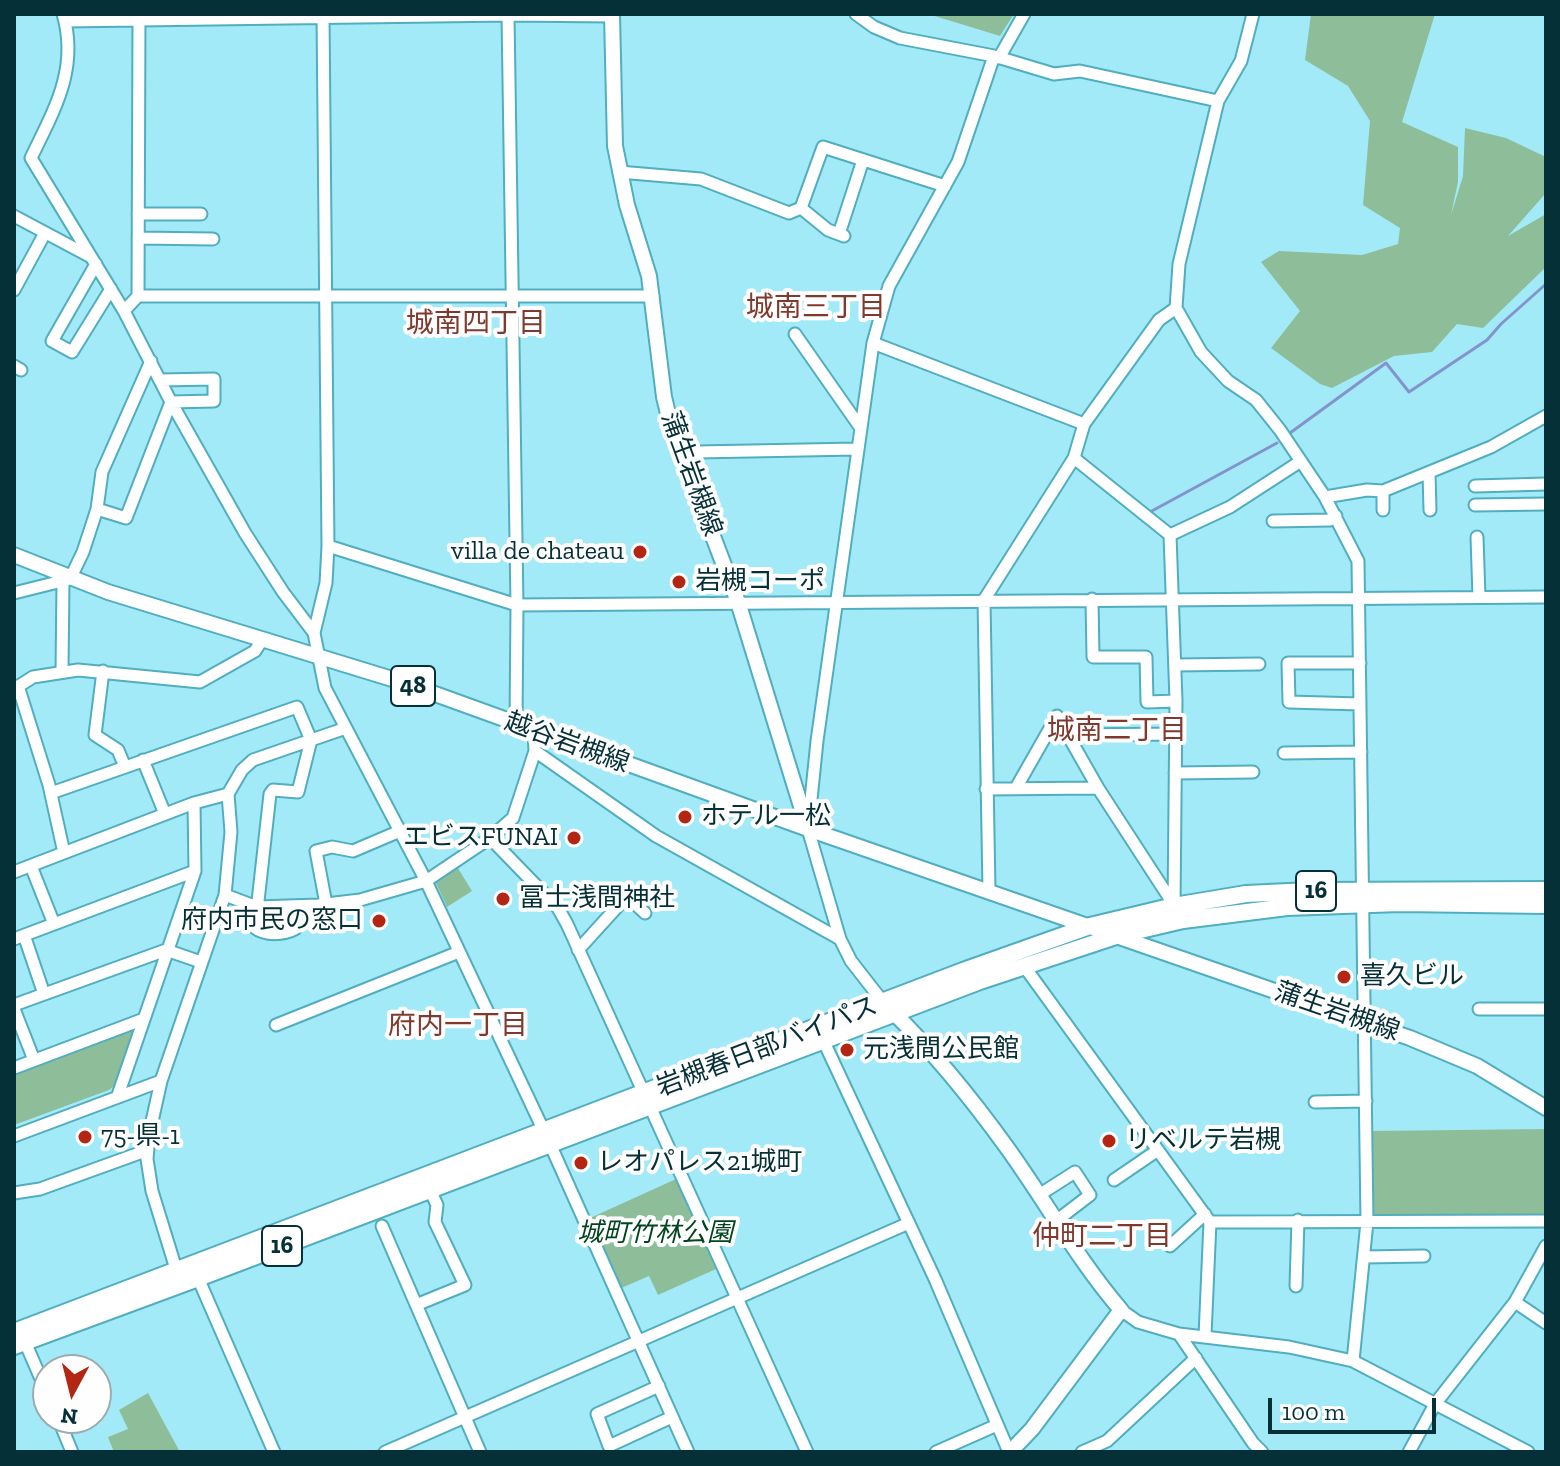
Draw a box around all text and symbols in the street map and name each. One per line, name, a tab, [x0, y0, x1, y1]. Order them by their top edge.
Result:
district label: 城南三丁目	[746, 291, 886, 325]
district label: 城南四丁目	[406, 307, 546, 341]
street label: 蒲生岩槻線	[654, 408, 728, 540]
place label: villa de chateau	[451, 536, 624, 568]
marker: villa de chateau	[631, 543, 649, 561]
place label: 岩槻コーポ	[695, 566, 825, 598]
marker: 岩槻コーポ	[670, 573, 688, 591]
road number: 48	[391, 666, 435, 706]
street label: 越谷岩槻線	[501, 706, 633, 780]
district label: 城南二丁目	[1047, 714, 1187, 748]
place label: ホテル一松	[701, 801, 831, 833]
marker: ホテル一松	[676, 808, 694, 826]
place label: エビスFUNAI	[403, 822, 558, 854]
marker: エビスFUNAI	[565, 829, 583, 847]
road number: 16	[1296, 871, 1336, 911]
place label: 冨士浅間神社	[519, 883, 675, 915]
marker: 冨士浅間神社	[494, 890, 512, 908]
place label: 府内市民の窓口	[181, 905, 363, 937]
marker: 府内市民の窓口	[370, 912, 388, 930]
place label: 喜久ビル	[1360, 961, 1464, 993]
marker: 喜久ビル	[1335, 968, 1353, 986]
street label: 蒲生岩槻線	[1270, 976, 1404, 1048]
street label: 岩槻春日部バイパス	[652, 991, 882, 1103]
district label: 府内一丁目	[388, 1009, 528, 1043]
place label: 元浅間公民館	[863, 1034, 1019, 1066]
marker: 元浅間公民館	[838, 1041, 856, 1059]
place label: 75-県-1	[101, 1121, 180, 1153]
place label: リベルテ岩槻	[1125, 1125, 1281, 1157]
marker: 75-県-1	[76, 1128, 94, 1146]
marker: リベルテ岩槻	[1100, 1132, 1118, 1150]
place label: レオパレス21城町	[597, 1147, 802, 1179]
marker: レオパレス21城町	[572, 1154, 590, 1172]
park label: 城町竹林公園	[577, 1218, 733, 1250]
district label: 仲町二丁目	[1032, 1220, 1172, 1254]
road number: 16	[262, 1226, 302, 1266]
north arrow	[32, 1354, 112, 1434]
scale bar	[1272, 1382, 1440, 1432]
text: 100 m	[1282, 1397, 1345, 1426]
text: N	[59, 1402, 79, 1431]

